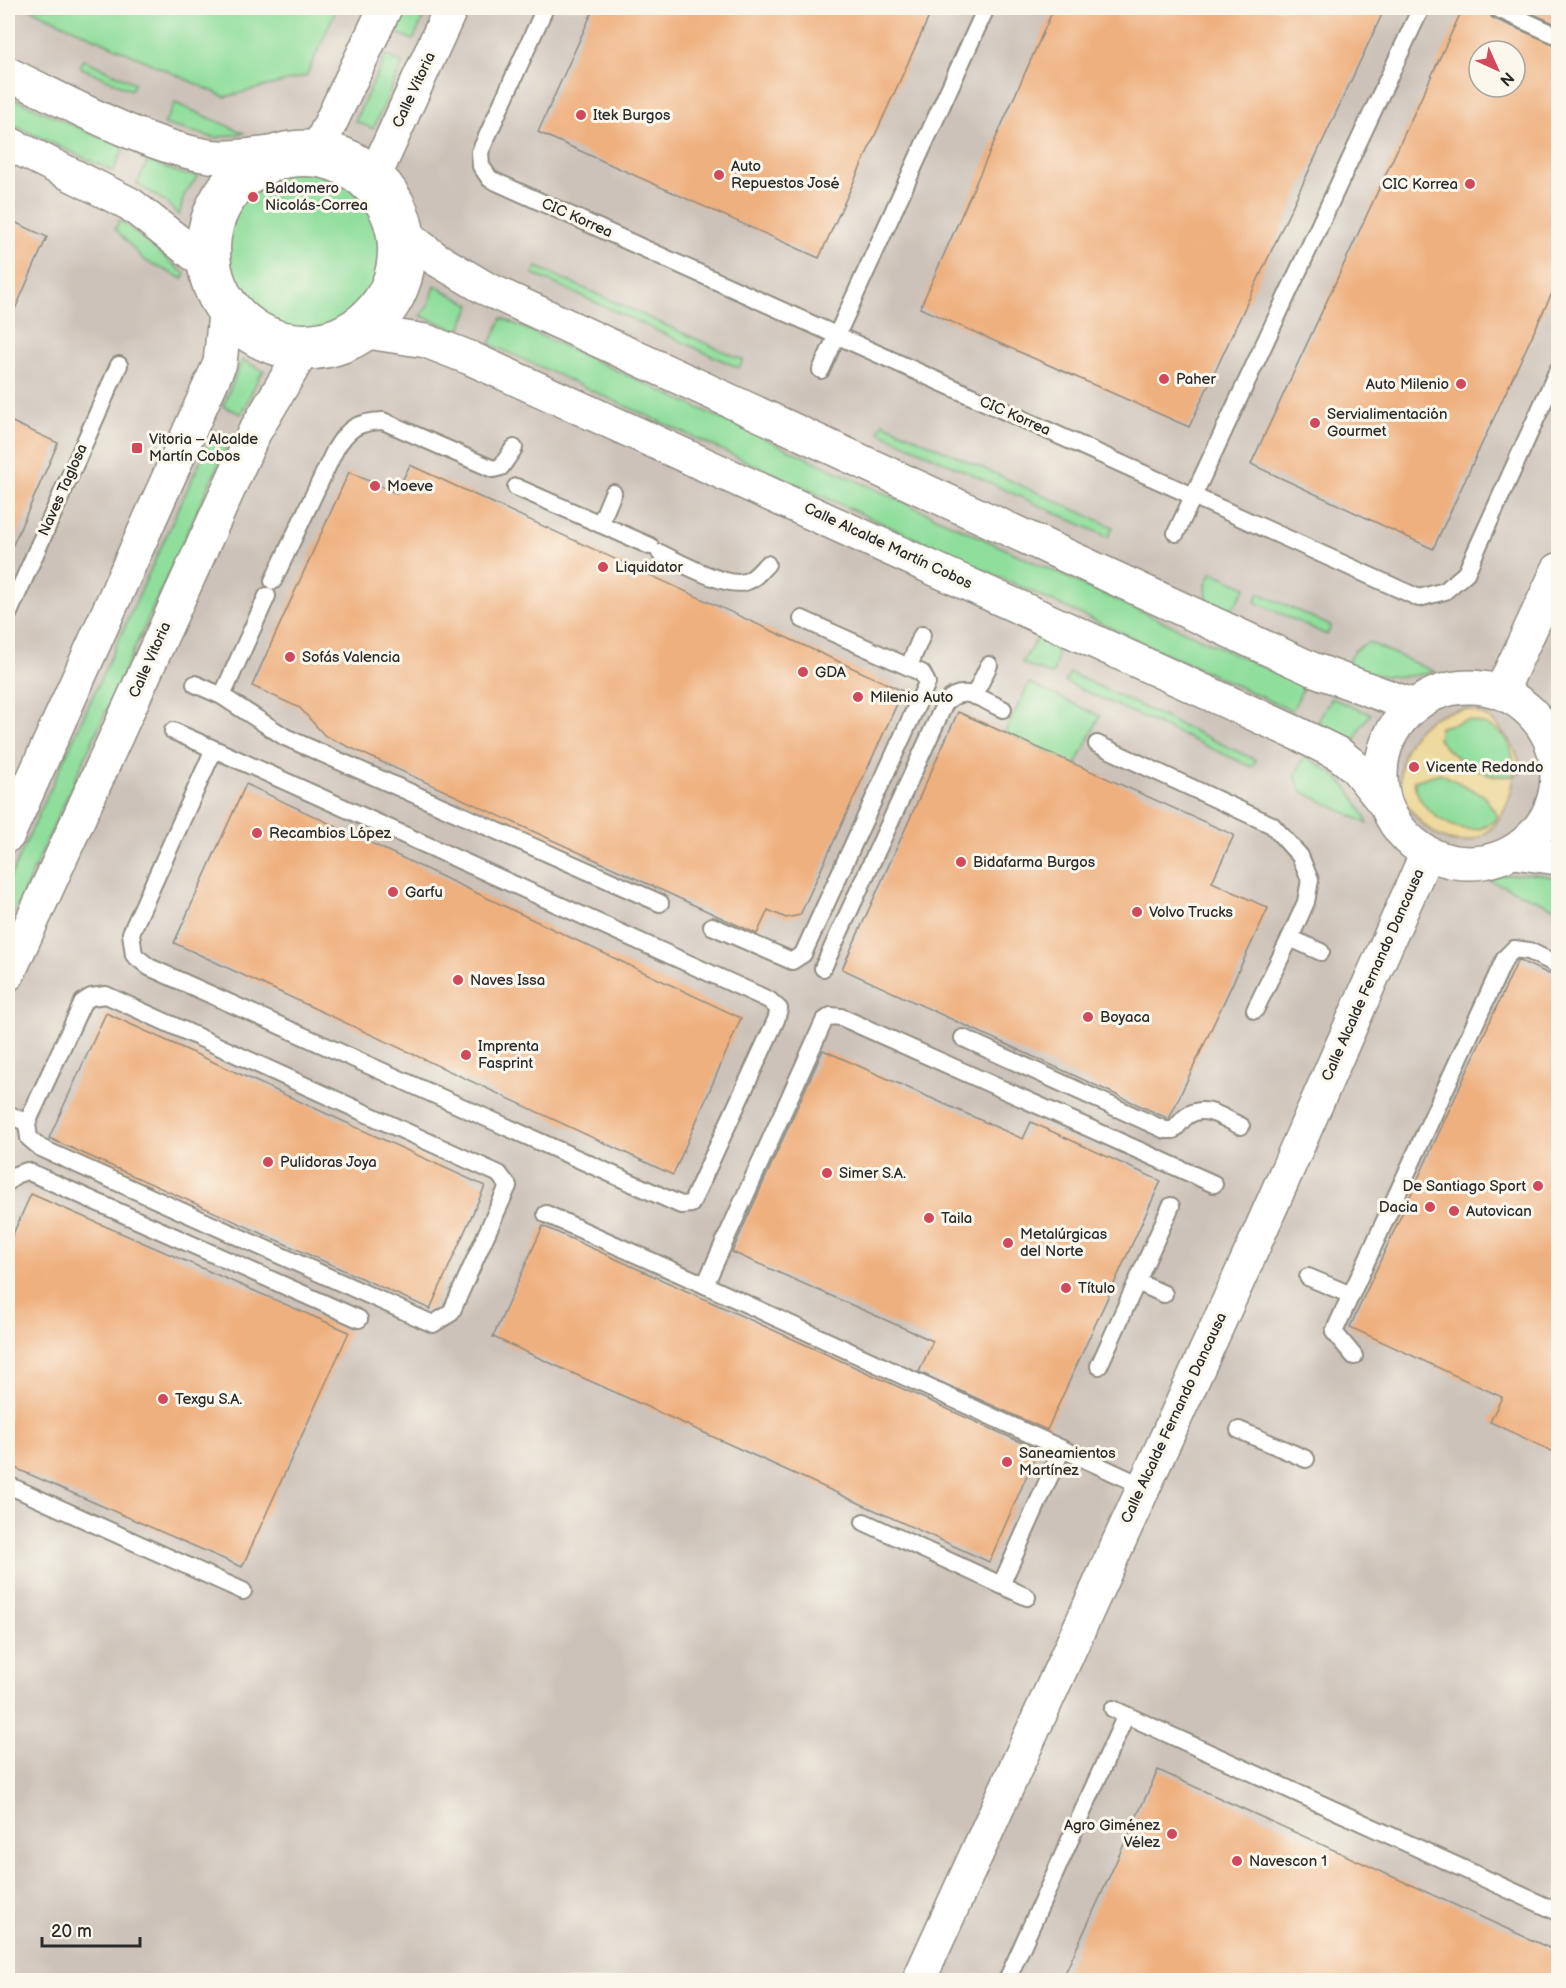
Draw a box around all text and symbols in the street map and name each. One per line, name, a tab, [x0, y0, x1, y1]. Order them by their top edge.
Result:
north arrow	[1467, 39, 1527, 99]
street label: Calle Vitoria	[388, 49, 440, 131]
text: N	[1496, 68, 1518, 90]
place label: Itek Burgos	[593, 106, 671, 125]
marker: Itek Burgos	[574, 108, 588, 122]
place label: Auto Repuestos José	[731, 157, 840, 193]
marker: Auto Repuestos José	[712, 168, 726, 182]
place label: CIC Korrea	[1382, 175, 1458, 194]
marker: CIC Korrea	[1463, 177, 1477, 191]
place label: Baldomero Nicolás-Correa	[265, 179, 368, 215]
marker: Baldomero Nicolás-Correa	[246, 190, 260, 204]
street label: CIC Korrea	[538, 194, 616, 242]
place label: Paher	[1176, 370, 1217, 389]
marker: Paher	[1157, 372, 1171, 386]
place label: Auto Milenio	[1366, 375, 1449, 394]
marker: Auto Milenio	[1454, 377, 1468, 391]
street label: CIC Korrea	[976, 392, 1054, 440]
place label: Servialimentación Gourmet	[1327, 405, 1447, 441]
marker: Servialimentación Gourmet	[1308, 416, 1322, 430]
place label: Vitoria – Alcalde Martín Cobos	[149, 430, 258, 466]
street label: Naves Taglosa	[34, 441, 92, 539]
marker: Vitoria – Alcalde Martín Cobos	[130, 441, 144, 455]
place label: Moeve	[387, 477, 433, 496]
marker: Moeve	[368, 479, 382, 493]
street label: Calle Alcalde Martín Cobos	[801, 499, 976, 594]
place label: Liquidator	[615, 558, 684, 577]
marker: Liquidator	[596, 560, 610, 574]
street label: Calle Vitoria	[125, 619, 175, 701]
place label: Sofás Valencia	[302, 648, 400, 667]
marker: Sofás Valencia	[283, 650, 297, 664]
place label: GDA	[815, 663, 847, 682]
marker: GDA	[796, 665, 810, 679]
place label: Milenio Auto	[870, 688, 953, 707]
marker: Milenio Auto	[851, 690, 865, 704]
place label: Vicente Redondo	[1426, 758, 1543, 777]
marker: Vicente Redondo	[1407, 760, 1421, 774]
place label: Recambios López	[269, 824, 392, 843]
marker: Recambios López	[250, 826, 264, 840]
place label: Bidafarma Burgos	[973, 853, 1096, 872]
marker: Bidafarma Burgos	[954, 855, 968, 869]
street label: Calle Alcalde Fernando Dancausa	[1318, 866, 1428, 1084]
place label: Garfu	[405, 883, 443, 902]
marker: Garfu	[386, 885, 400, 899]
place label: Volvo Trucks	[1149, 903, 1233, 922]
marker: Volvo Trucks	[1130, 905, 1144, 919]
place label: Naves Issa	[470, 971, 545, 990]
marker: Naves Issa	[451, 973, 465, 987]
place label: Boyaca	[1100, 1008, 1150, 1027]
marker: Boyaca	[1081, 1010, 1095, 1024]
place label: Imprenta Fasprint	[478, 1037, 539, 1073]
marker: Imprenta Fasprint	[459, 1048, 473, 1062]
place label: Pulidoras Joya	[280, 1153, 377, 1172]
marker: Pulidoras Joya	[261, 1155, 275, 1169]
place label: Simer S.A.	[839, 1164, 906, 1183]
marker: Simer S.A.	[820, 1166, 834, 1180]
place label: De Santiago Sport	[1403, 1177, 1526, 1196]
marker: De Santiago Sport	[1531, 1179, 1545, 1193]
place label: Dacia	[1379, 1198, 1418, 1217]
marker: Dacia	[1423, 1200, 1437, 1214]
place label: Autovican	[1466, 1202, 1532, 1221]
marker: Autovican	[1447, 1204, 1461, 1218]
place label: Taila	[941, 1209, 972, 1228]
marker: Taila	[922, 1211, 936, 1225]
place label: Metalúrgicas del Norte	[1020, 1225, 1108, 1261]
marker: Metalúrgicas del Norte	[1001, 1236, 1015, 1250]
place label: Título	[1078, 1279, 1115, 1298]
marker: Título	[1059, 1281, 1073, 1295]
street label: Calle Alcalde Fernando Dancausa	[1117, 1310, 1231, 1526]
place label: Texgu S.A.	[175, 1390, 242, 1409]
marker: Texgu S.A.	[156, 1392, 170, 1406]
place label: Saneamientos Martínez	[1019, 1444, 1116, 1480]
marker: Saneamientos Martínez	[1000, 1455, 1014, 1469]
place label: Agro Giménez Vélez	[1064, 1816, 1161, 1852]
marker: Agro Giménez Vélez	[1165, 1827, 1179, 1841]
place label: Navescon 1	[1249, 1852, 1327, 1871]
marker: Navescon 1	[1230, 1854, 1244, 1868]
scale bar	[42, 1910, 140, 1948]
text: 20 m	[51, 1921, 92, 1942]

